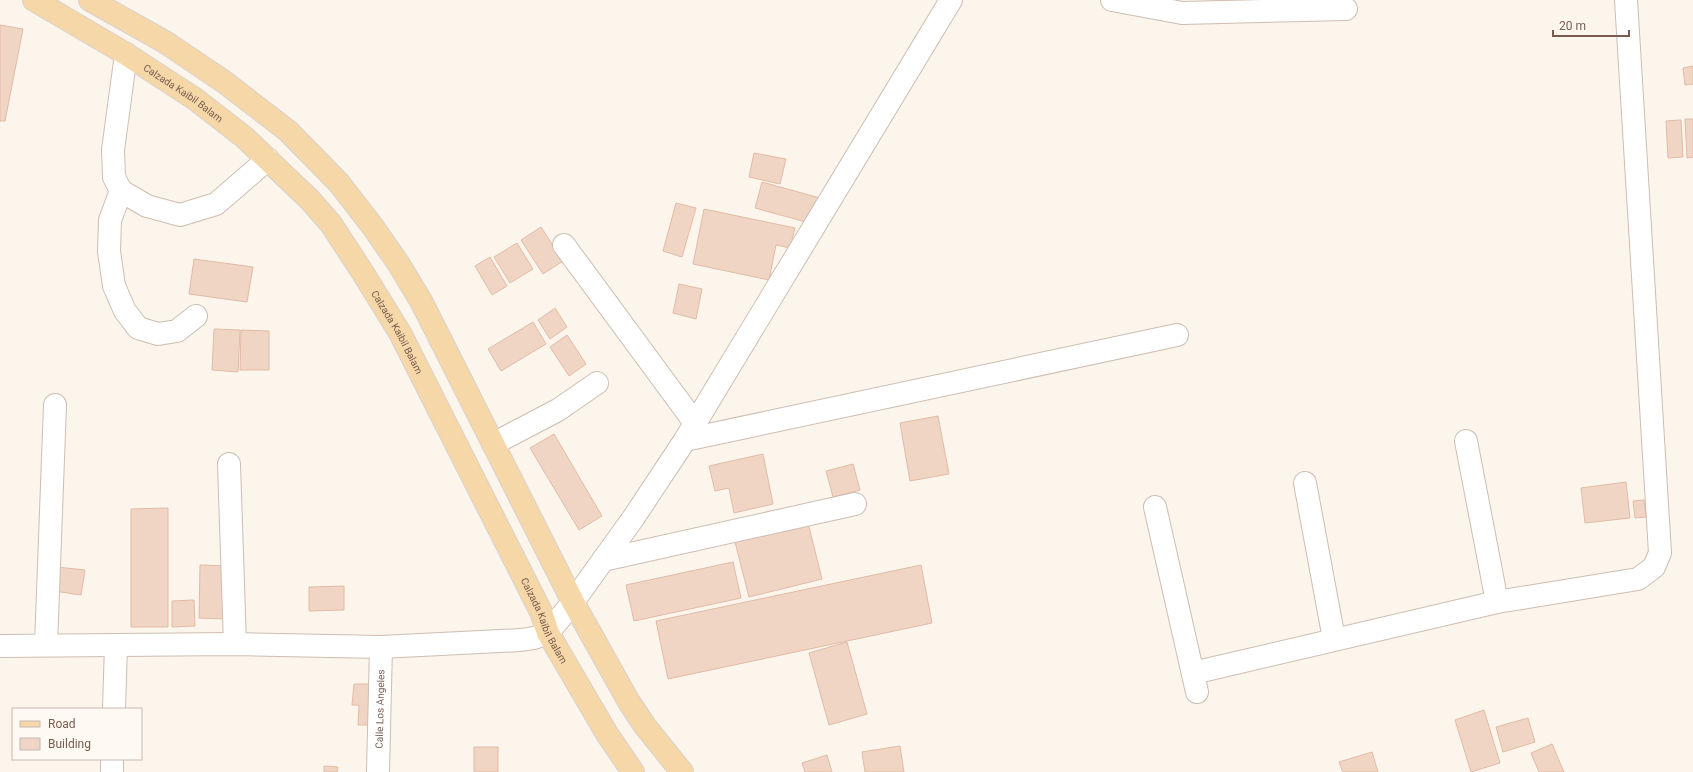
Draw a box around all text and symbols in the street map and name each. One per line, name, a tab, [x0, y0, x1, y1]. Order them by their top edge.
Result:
scale bar	[1553, 12, 1629, 38]
text: 20 m	[1559, 19, 1586, 33]
street label: Calzada Kaibil Balam	[141, 62, 225, 125]
street label: Calzada Kaibil Balam	[369, 289, 425, 376]
street label: Calzada Kaibil Balam	[519, 576, 570, 666]
street label: Calle Los Angeles	[374, 669, 386, 749]
legend	[12, 708, 142, 760]
text: Road	[48, 717, 76, 731]
text: Building	[48, 737, 91, 751]

